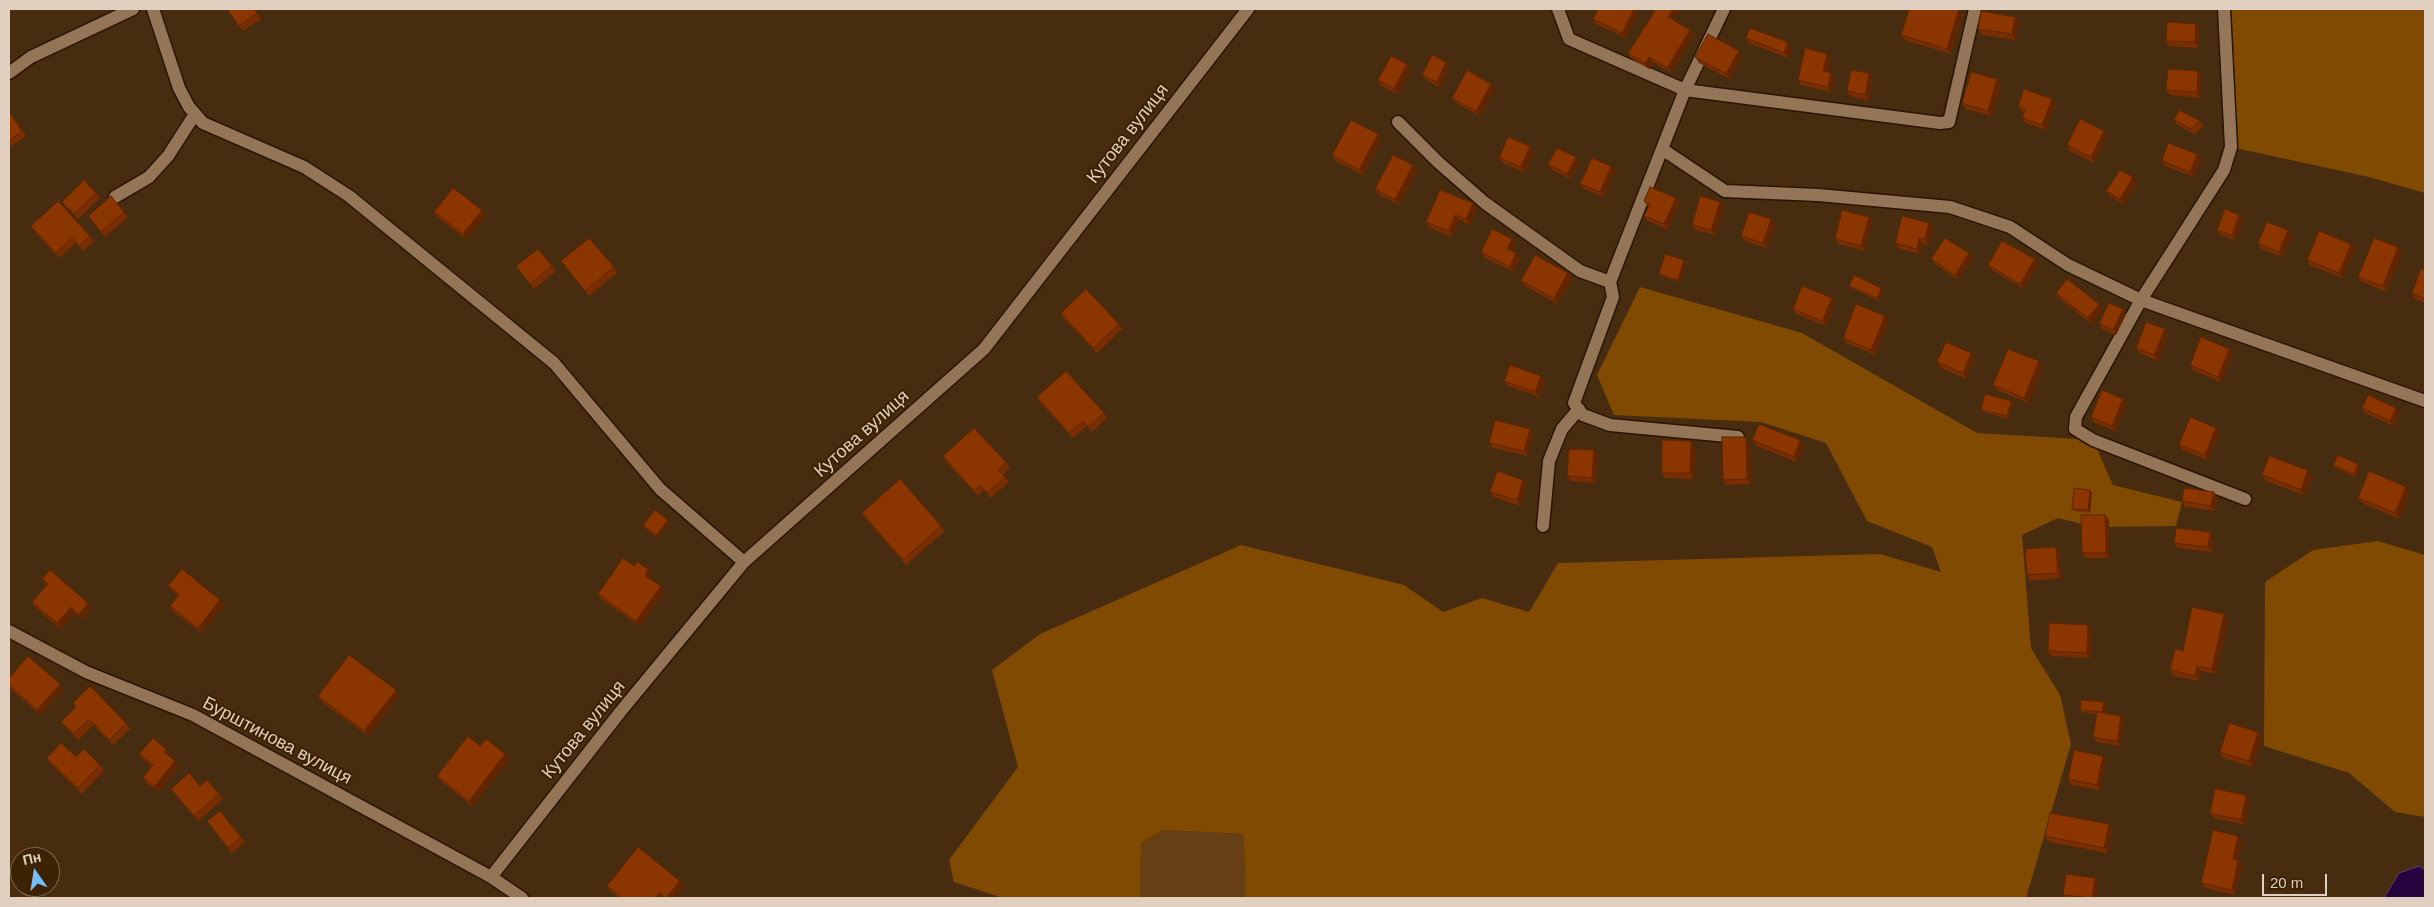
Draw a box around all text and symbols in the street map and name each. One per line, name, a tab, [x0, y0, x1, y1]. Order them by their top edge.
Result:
street label: Кутова вулиця	[1082, 80, 1174, 188]
street label: Кутова вулиця	[810, 386, 914, 482]
street label: Кутова вулиця	[538, 676, 630, 784]
street label: Бурштинова вулиця	[199, 693, 355, 789]
north arrow	[10, 847, 60, 897]
text: Пн	[21, 848, 43, 868]
scale bar	[2264, 864, 2329, 896]
text: 20 m	[2270, 874, 2303, 891]

